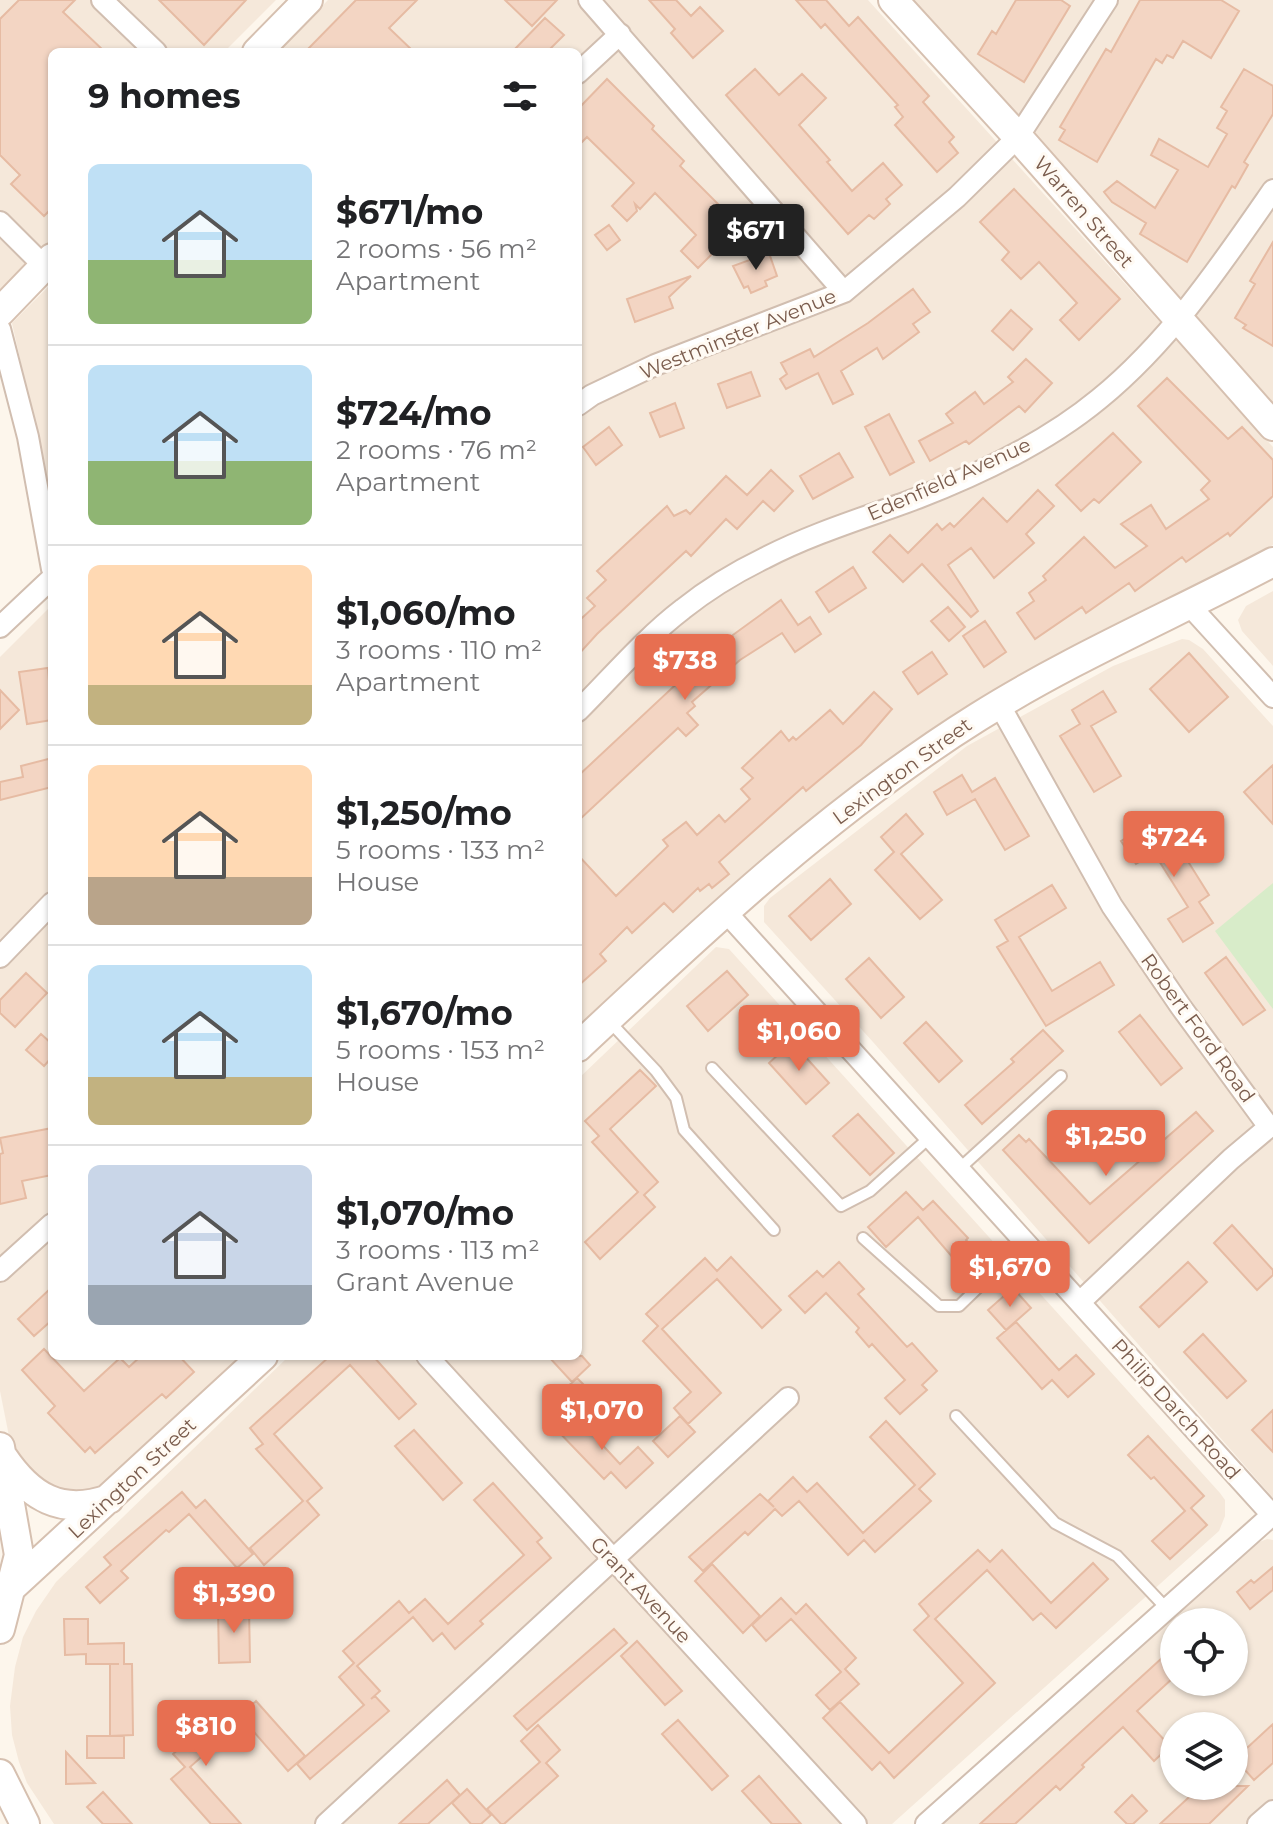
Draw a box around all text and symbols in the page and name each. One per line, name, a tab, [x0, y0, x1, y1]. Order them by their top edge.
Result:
icon: filters	[498, 74, 542, 118]
text: 9 homes	[88, 75, 241, 117]
street label: Warren Street	[1029, 151, 1139, 273]
text: $671/mo	[336, 191, 483, 233]
icon: home	[152, 196, 248, 292]
pin: $671	[709, 204, 803, 272]
text: $671	[726, 214, 786, 246]
text: 2 rooms · 56 m²	[336, 233, 537, 265]
text: Apartment	[336, 265, 480, 297]
street label: Westminster Avenue	[636, 284, 840, 384]
text: $724/mo	[336, 392, 492, 434]
icon: home	[152, 397, 248, 493]
street label: Edenfield Avenue	[864, 432, 1034, 526]
text: 2 rooms · 76 m²	[336, 434, 537, 466]
text: Apartment	[336, 466, 480, 498]
text: $1,060/mo	[336, 592, 516, 634]
icon: home	[152, 597, 248, 693]
text: 3 rooms · 110 m²	[336, 634, 542, 666]
pin: $738	[638, 634, 732, 702]
text: $738	[653, 644, 717, 676]
text: Apartment	[336, 666, 480, 698]
street label: Lexington Street	[828, 712, 976, 830]
text: $1,250/mo	[336, 792, 512, 834]
icon: home	[152, 797, 248, 893]
pin: $724	[1127, 811, 1221, 879]
text: $724	[1141, 821, 1207, 853]
text: 5 rooms · 133 m²	[336, 834, 545, 866]
text: House	[336, 866, 419, 898]
street label: Robert Ford Road	[1136, 949, 1260, 1107]
text: $1,670/mo	[336, 992, 513, 1034]
icon: home	[152, 997, 248, 1093]
pin: $1,060	[734, 1005, 864, 1073]
text: $1,060	[757, 1015, 841, 1047]
text: 5 rooms · 153 m²	[336, 1034, 545, 1066]
text: House	[336, 1066, 419, 1098]
pin: $1,250	[1041, 1110, 1171, 1178]
text: $1,250	[1065, 1120, 1147, 1152]
text: $1,070/mo	[336, 1192, 514, 1234]
icon: home	[152, 1197, 248, 1293]
text: 3 rooms · 113 m²	[336, 1234, 540, 1266]
pin: $1,670	[945, 1241, 1075, 1309]
text: $1,670	[969, 1251, 1051, 1283]
text: Grant Avenue	[336, 1266, 514, 1298]
street label: Philip Darch Road	[1107, 1334, 1245, 1484]
pin: $1,070	[537, 1384, 667, 1452]
text: $1,070	[560, 1394, 644, 1426]
street label: Lexington Street	[63, 1413, 201, 1543]
street label: Grant Avenue	[586, 1532, 696, 1648]
pin: $1,390	[169, 1567, 299, 1635]
text: $1,390	[192, 1577, 276, 1609]
map controls	[1160, 1608, 1248, 1800]
button: locate	[1160, 1608, 1248, 1696]
pin: $810	[159, 1700, 253, 1768]
text: $810	[175, 1710, 237, 1742]
button: layers	[1160, 1712, 1248, 1800]

